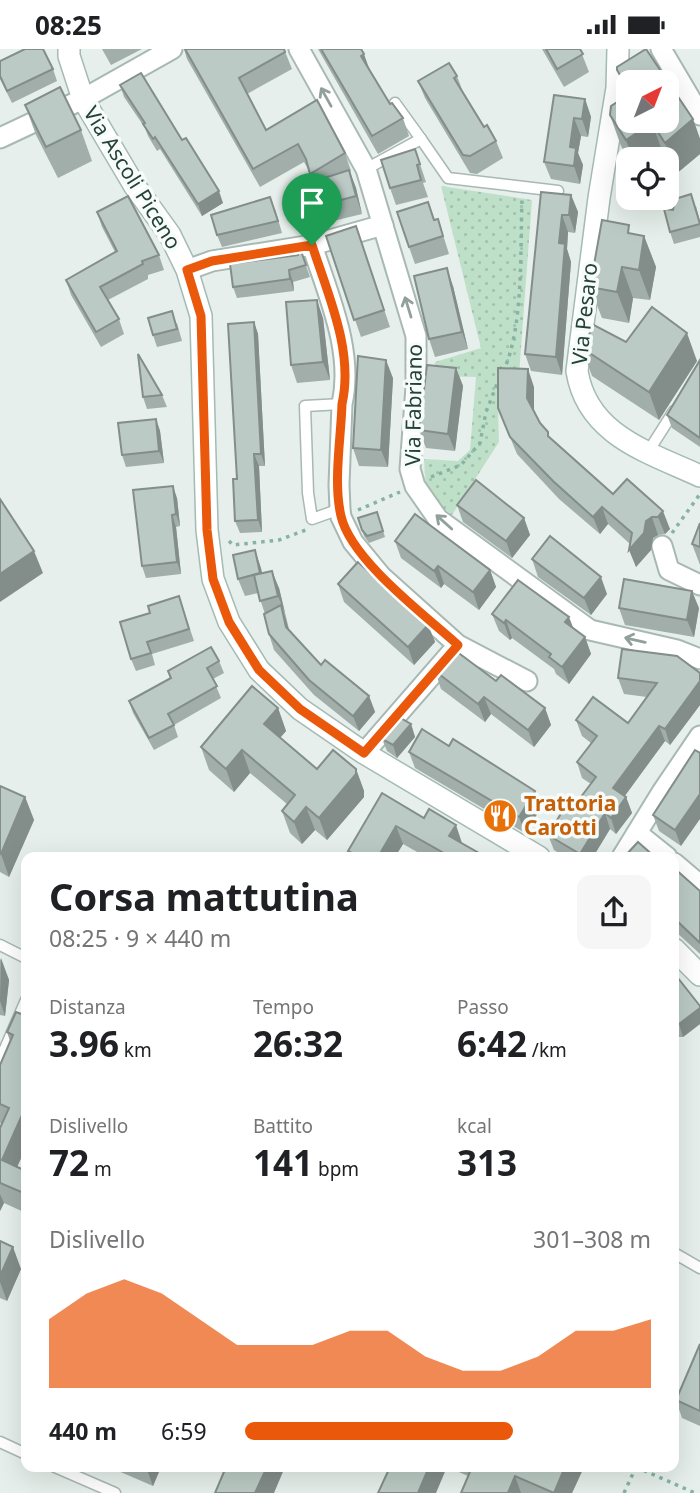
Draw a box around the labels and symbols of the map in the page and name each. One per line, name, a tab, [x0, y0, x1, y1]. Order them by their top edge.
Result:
north arrow	[616, 70, 679, 133]
one-way arrow	[319, 87, 333, 107]
street label: Via Ascoli Piceno	[78, 101, 188, 254]
pin	[282, 173, 342, 245]
street label: Via Pesaro	[565, 261, 603, 366]
one-way arrow	[400, 297, 413, 319]
street label: Via Fabriano	[398, 344, 428, 466]
one-way arrow	[435, 514, 453, 530]
one-way arrow	[624, 633, 647, 647]
place label: Trattoria Carotti	[524, 789, 616, 841]
restaurant icon: Trattoria Carotti	[481, 797, 519, 835]

